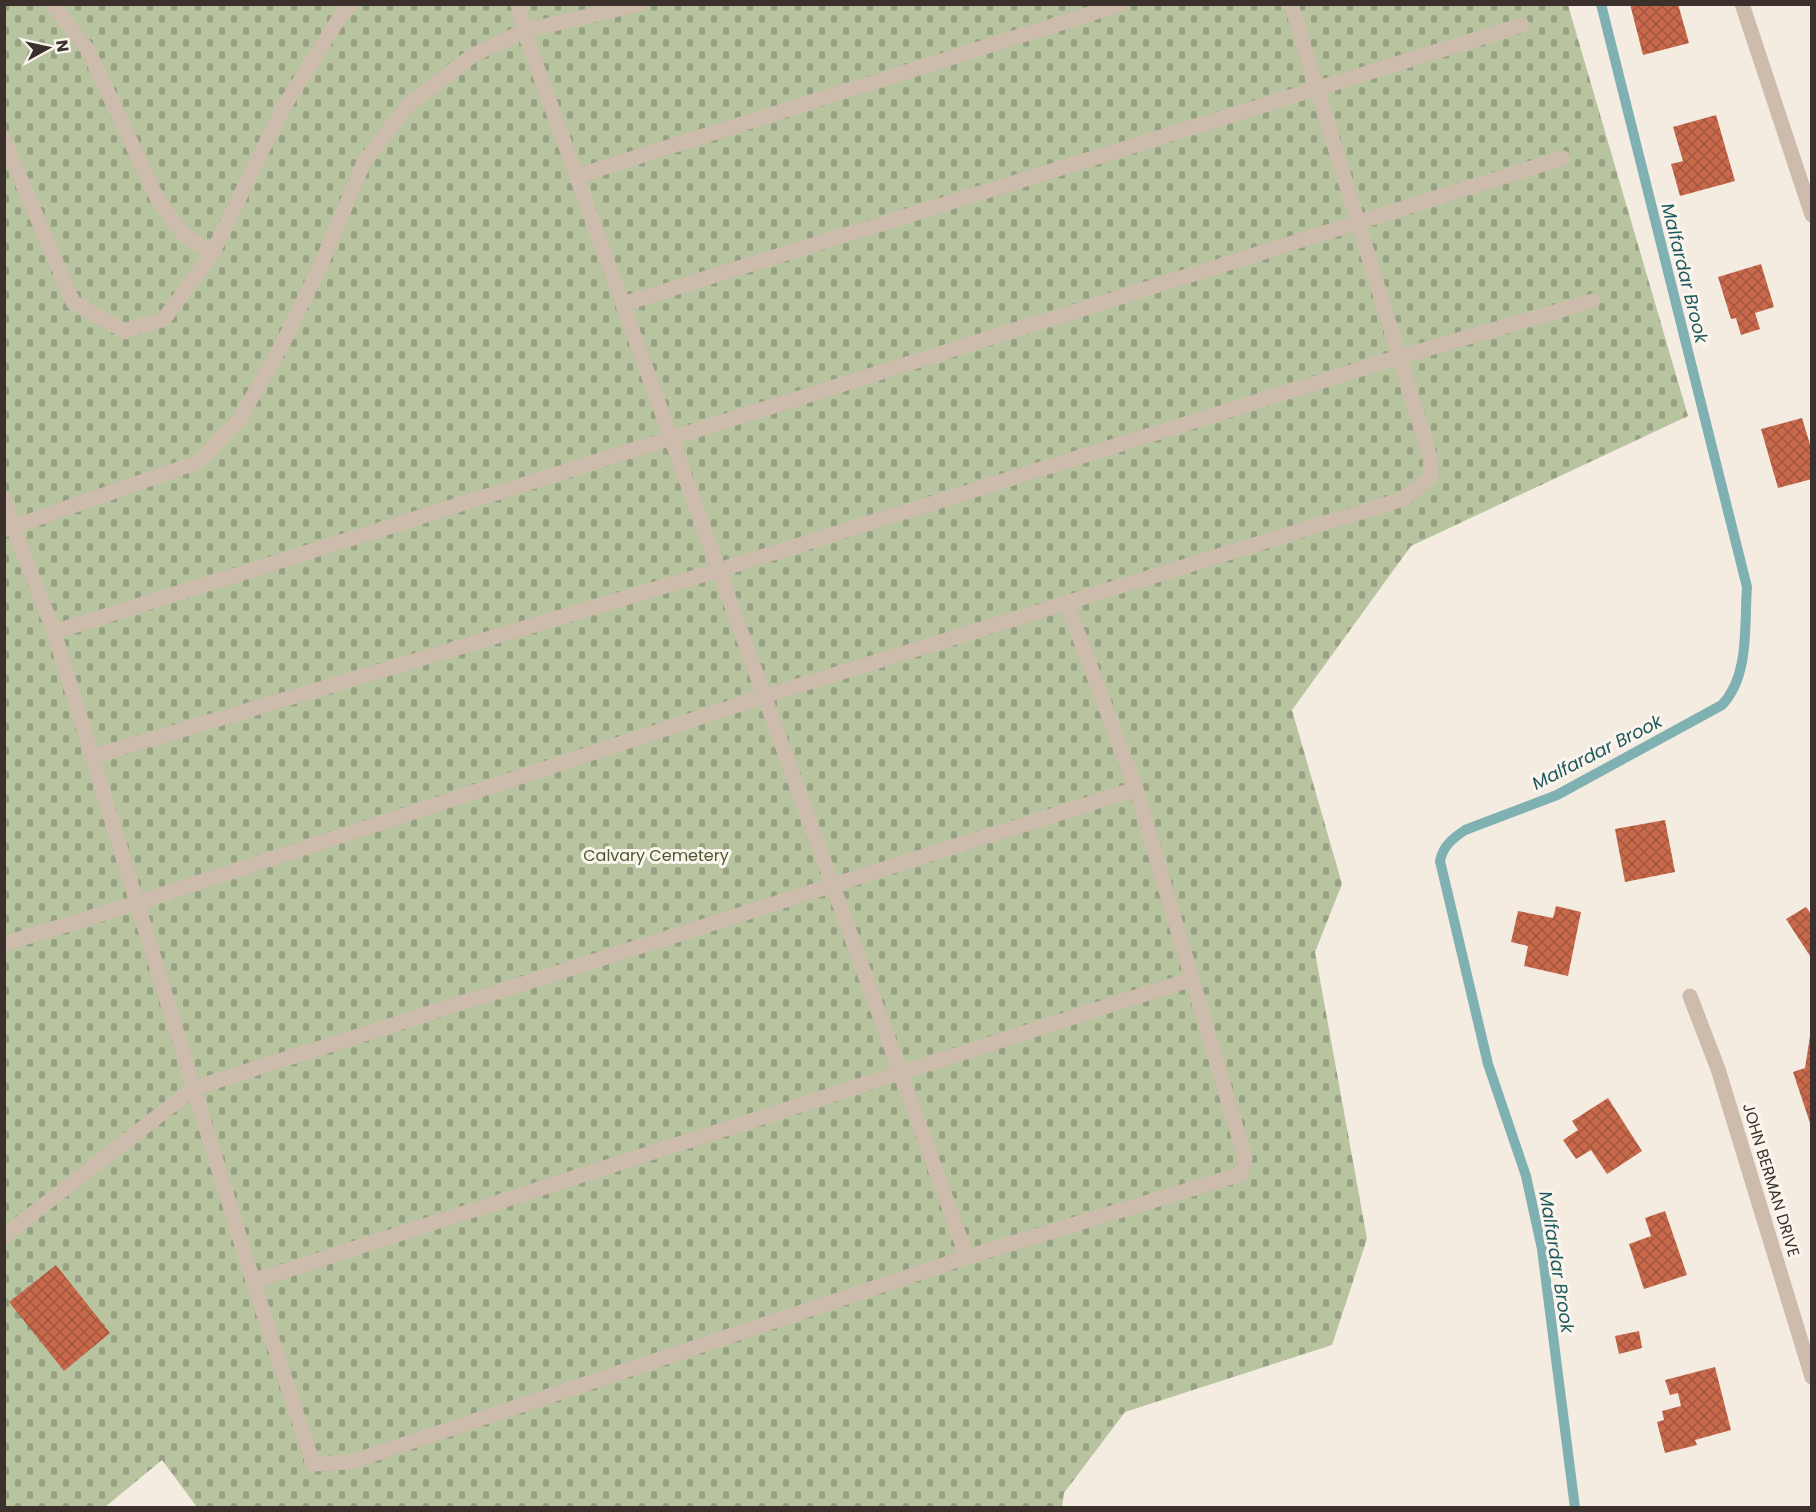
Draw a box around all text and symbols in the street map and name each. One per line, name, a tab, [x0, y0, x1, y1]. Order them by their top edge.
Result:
north arrow	[18, 18, 78, 78]
text: N	[50, 38, 75, 54]
water label: Malfardar Brook	[1656, 200, 1715, 346]
water label: Malfardar Brook	[1527, 708, 1667, 796]
park label: Calvary Cemetery	[583, 844, 729, 867]
street label: JOHN BERMAN DRIVE	[1737, 1100, 1805, 1260]
water label: Malfardar Brook	[1533, 1189, 1581, 1335]

